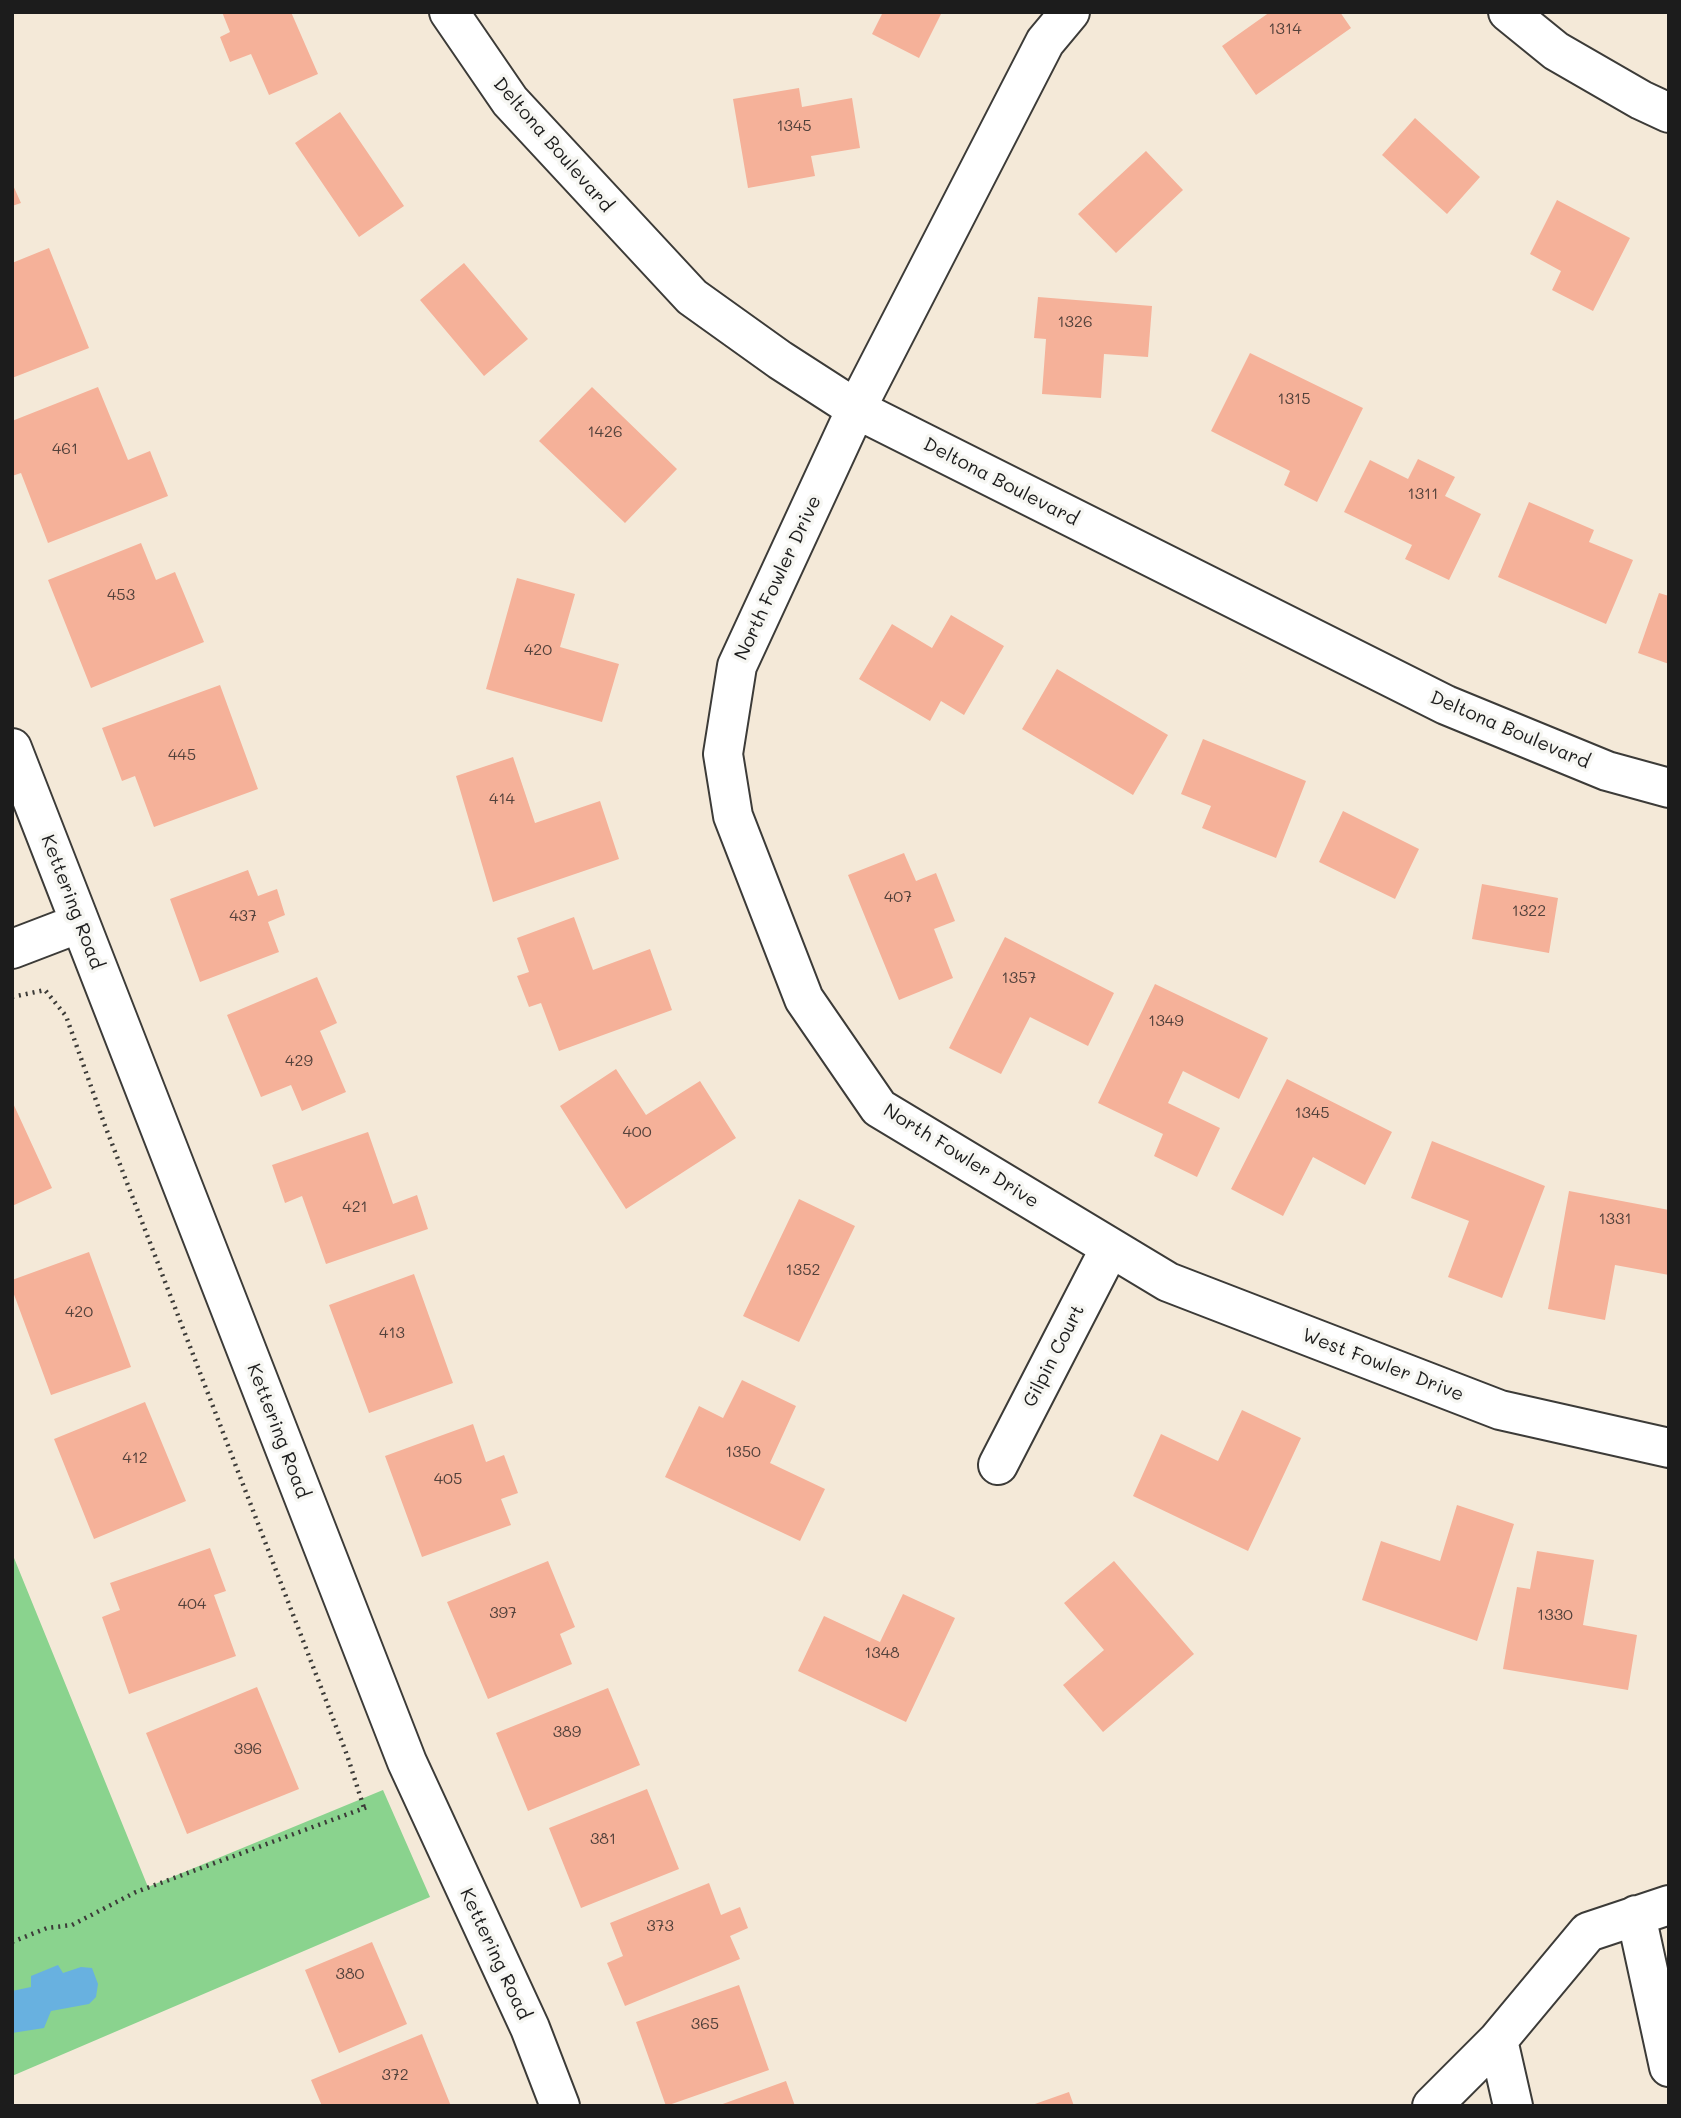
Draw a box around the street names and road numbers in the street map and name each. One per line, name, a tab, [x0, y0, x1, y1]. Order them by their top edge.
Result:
street label: Deltona Boulevard	[488, 73, 618, 217]
street label: Deltona Boulevard	[920, 433, 1082, 531]
street label: North Fowler Drive	[730, 492, 826, 664]
street label: Deltona Boulevard	[1427, 686, 1593, 774]
street label: Kettering Road	[36, 832, 108, 972]
street label: North Fowler Drive	[879, 1099, 1043, 1213]
street label: Gilpin Court	[1018, 1301, 1090, 1411]
street label: West Fowler Drive	[1299, 1324, 1467, 1406]
street label: Kettering Road	[242, 1361, 314, 1501]
street label: Kettering Road	[455, 1885, 535, 2023]

